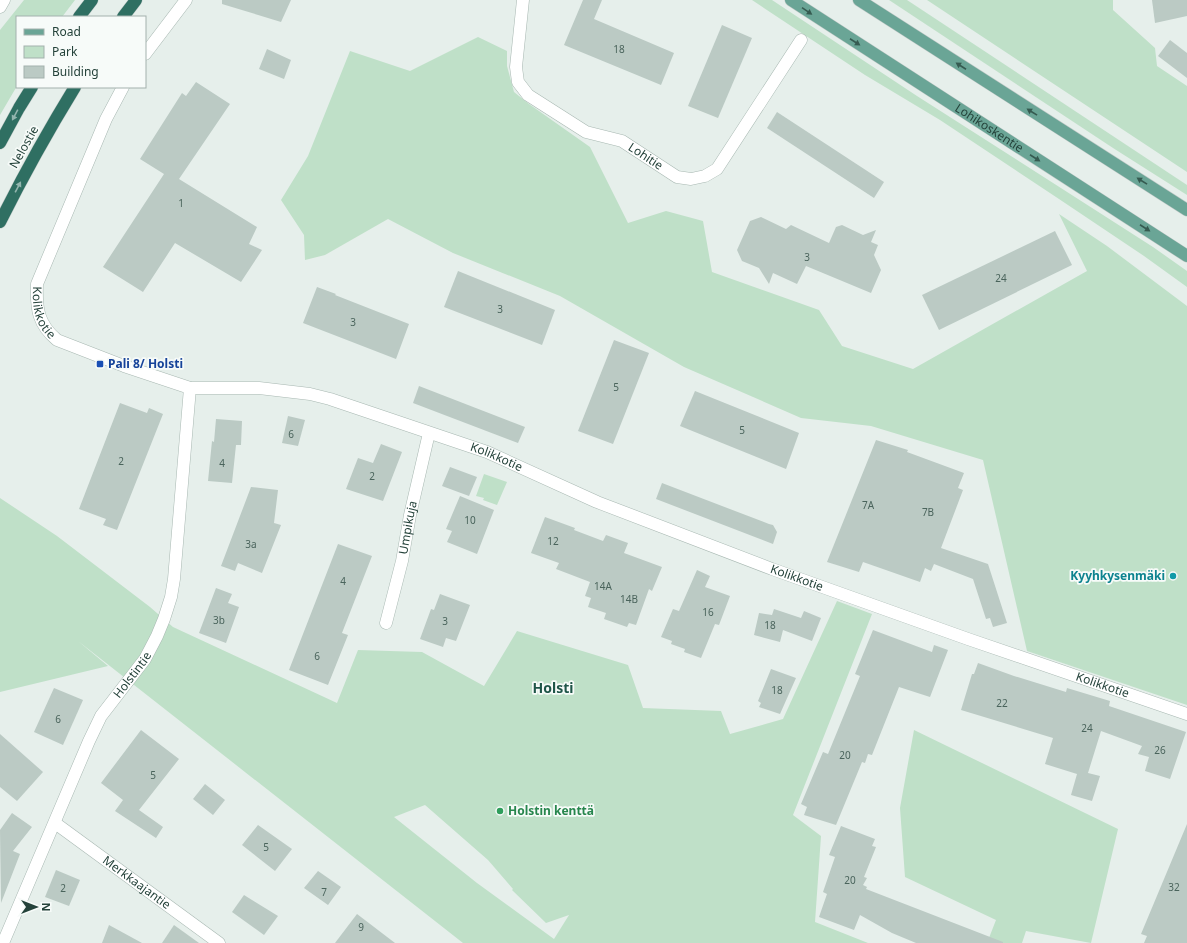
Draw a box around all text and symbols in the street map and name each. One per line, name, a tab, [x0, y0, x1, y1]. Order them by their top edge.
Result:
one-way arrow	[801, 7, 813, 14]
legend	[16, 16, 146, 88]
text: Road	[52, 23, 81, 40]
one-way arrow	[850, 38, 861, 46]
house number: 18	[613, 42, 625, 56]
text: Park	[52, 43, 78, 60]
one-way arrow	[956, 62, 966, 70]
text: Building	[52, 63, 99, 80]
street label: Lohikoskentie	[952, 99, 1027, 156]
one-way arrow	[1027, 108, 1038, 115]
one-way arrow	[12, 109, 19, 120]
street label: Nelostie	[5, 122, 42, 171]
street label: Lohitie	[625, 138, 667, 174]
one-way arrow	[1030, 154, 1040, 162]
one-way arrow	[1137, 177, 1147, 185]
one-way arrow	[14, 181, 21, 193]
house number: 1	[178, 196, 184, 210]
one-way arrow	[1139, 225, 1151, 232]
house number: 3	[804, 250, 810, 264]
house number: 24	[995, 271, 1007, 285]
street label: Kolikkotie	[29, 286, 60, 343]
house number: 3	[497, 302, 503, 316]
house number: 3	[350, 315, 356, 329]
place label: Pali 8/ Holsti	[108, 355, 183, 372]
marker: Pali 8/ Holsti	[95, 359, 105, 369]
house number: 5	[613, 380, 619, 394]
house number: 5	[739, 423, 745, 437]
house number: 6	[288, 427, 294, 441]
street label: Kolikkotie	[468, 438, 526, 475]
house number: 2	[118, 454, 124, 468]
house number: 4	[219, 456, 225, 470]
house number: 2	[369, 469, 375, 483]
house number: 7A	[862, 498, 875, 512]
street label: Umpikuja	[394, 499, 421, 556]
house number: 7B	[922, 505, 934, 519]
house number: 10	[464, 513, 476, 527]
house number: 12	[547, 534, 559, 548]
house number: 3a	[245, 537, 257, 551]
street label: Kolikkotie	[768, 560, 826, 595]
place label: Kyyhkysenmäki	[1070, 567, 1165, 584]
marker: Kyyhkysenmäki	[1168, 571, 1178, 581]
house number: 4	[340, 574, 346, 588]
house number: 14A	[594, 579, 613, 593]
house number: 14B	[620, 592, 638, 606]
house number: 16	[702, 605, 714, 619]
house number: 3b	[213, 613, 225, 627]
house number: 3	[442, 614, 448, 628]
house number: 18	[764, 618, 776, 632]
street label: Holstintie	[109, 649, 155, 701]
house number: 6	[314, 649, 320, 663]
street label: Kolikkotie	[1074, 668, 1132, 702]
district label: Holsti	[533, 678, 573, 697]
house number: 18	[771, 683, 783, 697]
house number: 22	[996, 696, 1008, 710]
house number: 6	[55, 712, 61, 726]
house number: 24	[1081, 721, 1093, 735]
house number: 26	[1154, 743, 1166, 757]
house number: 20	[839, 748, 851, 762]
house number: 5	[150, 768, 156, 782]
place label: Holstin kenttä	[508, 802, 594, 819]
marker: Holstin kenttä	[495, 806, 505, 816]
house number: 5	[263, 840, 269, 854]
street label: Merkkaajantie	[99, 852, 174, 913]
house number: 20	[844, 873, 856, 887]
house number: 32	[1168, 880, 1180, 894]
house number: 2	[60, 881, 66, 895]
house number: 7	[321, 885, 327, 899]
north arrow	[16, 887, 56, 927]
text: N	[39, 903, 54, 911]
house number: 9	[358, 920, 364, 934]

